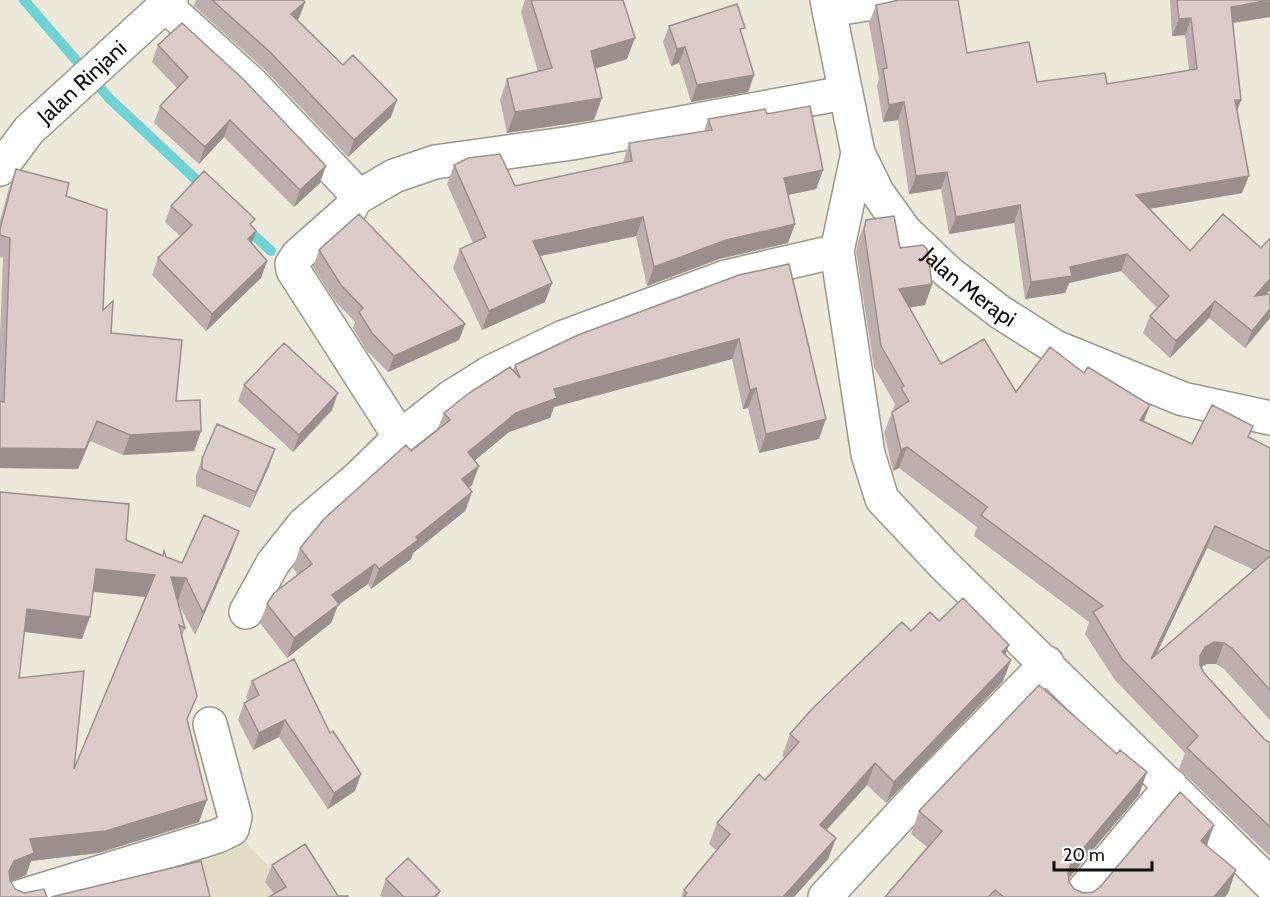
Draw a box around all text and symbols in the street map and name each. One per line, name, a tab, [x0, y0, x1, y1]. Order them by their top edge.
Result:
street label: Jalan Rinjani	[31, 34, 132, 130]
street label: Jalan Merapi	[916, 241, 1021, 332]
scale bar	[1054, 834, 1152, 872]
text: 20 m	[1063, 844, 1105, 866]

